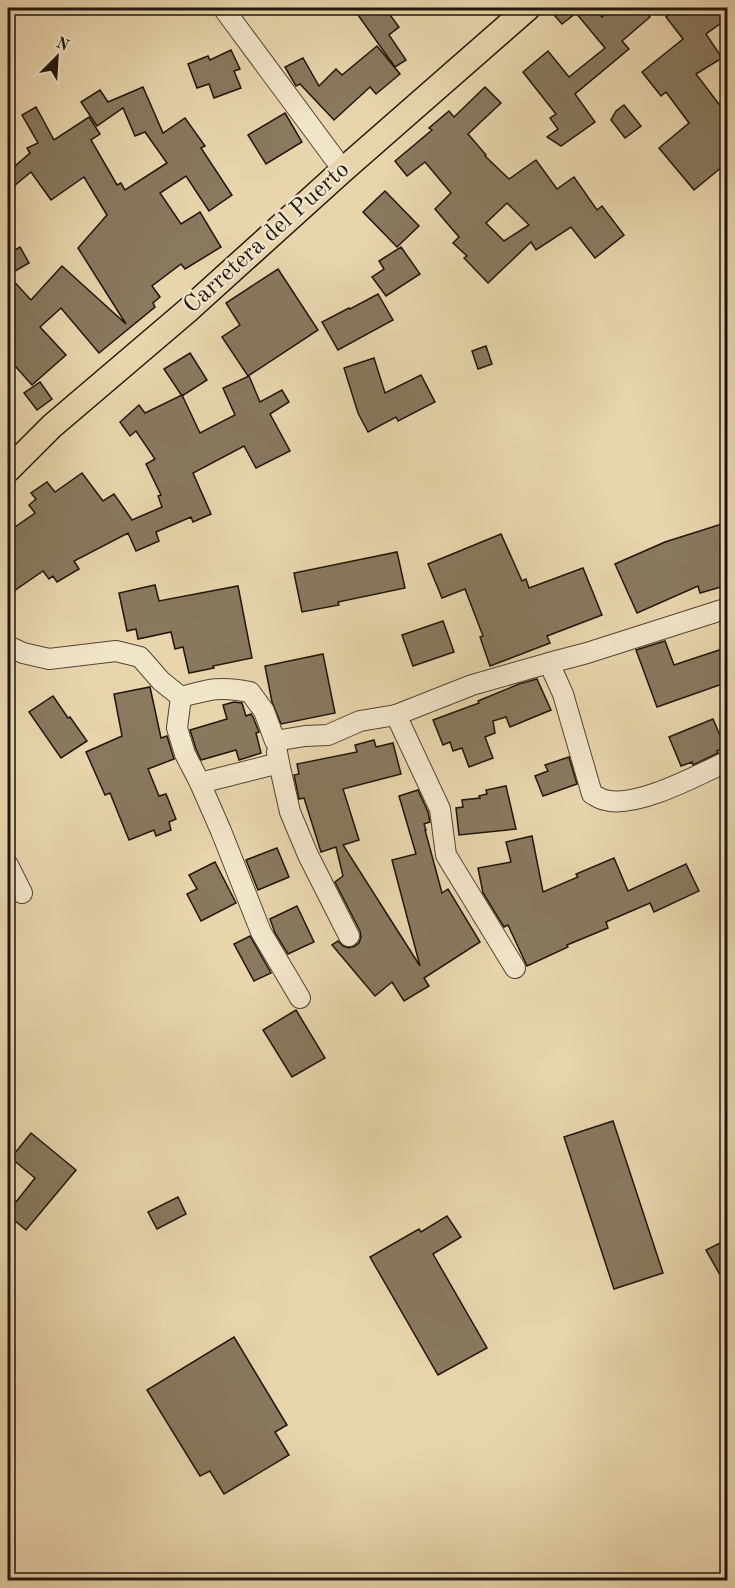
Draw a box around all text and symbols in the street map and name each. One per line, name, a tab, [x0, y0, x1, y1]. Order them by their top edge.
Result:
north arrow	[27, 27, 87, 87]
text: N	[53, 35, 72, 55]
street label: Carretera del Puerto	[180, 158, 354, 318]

